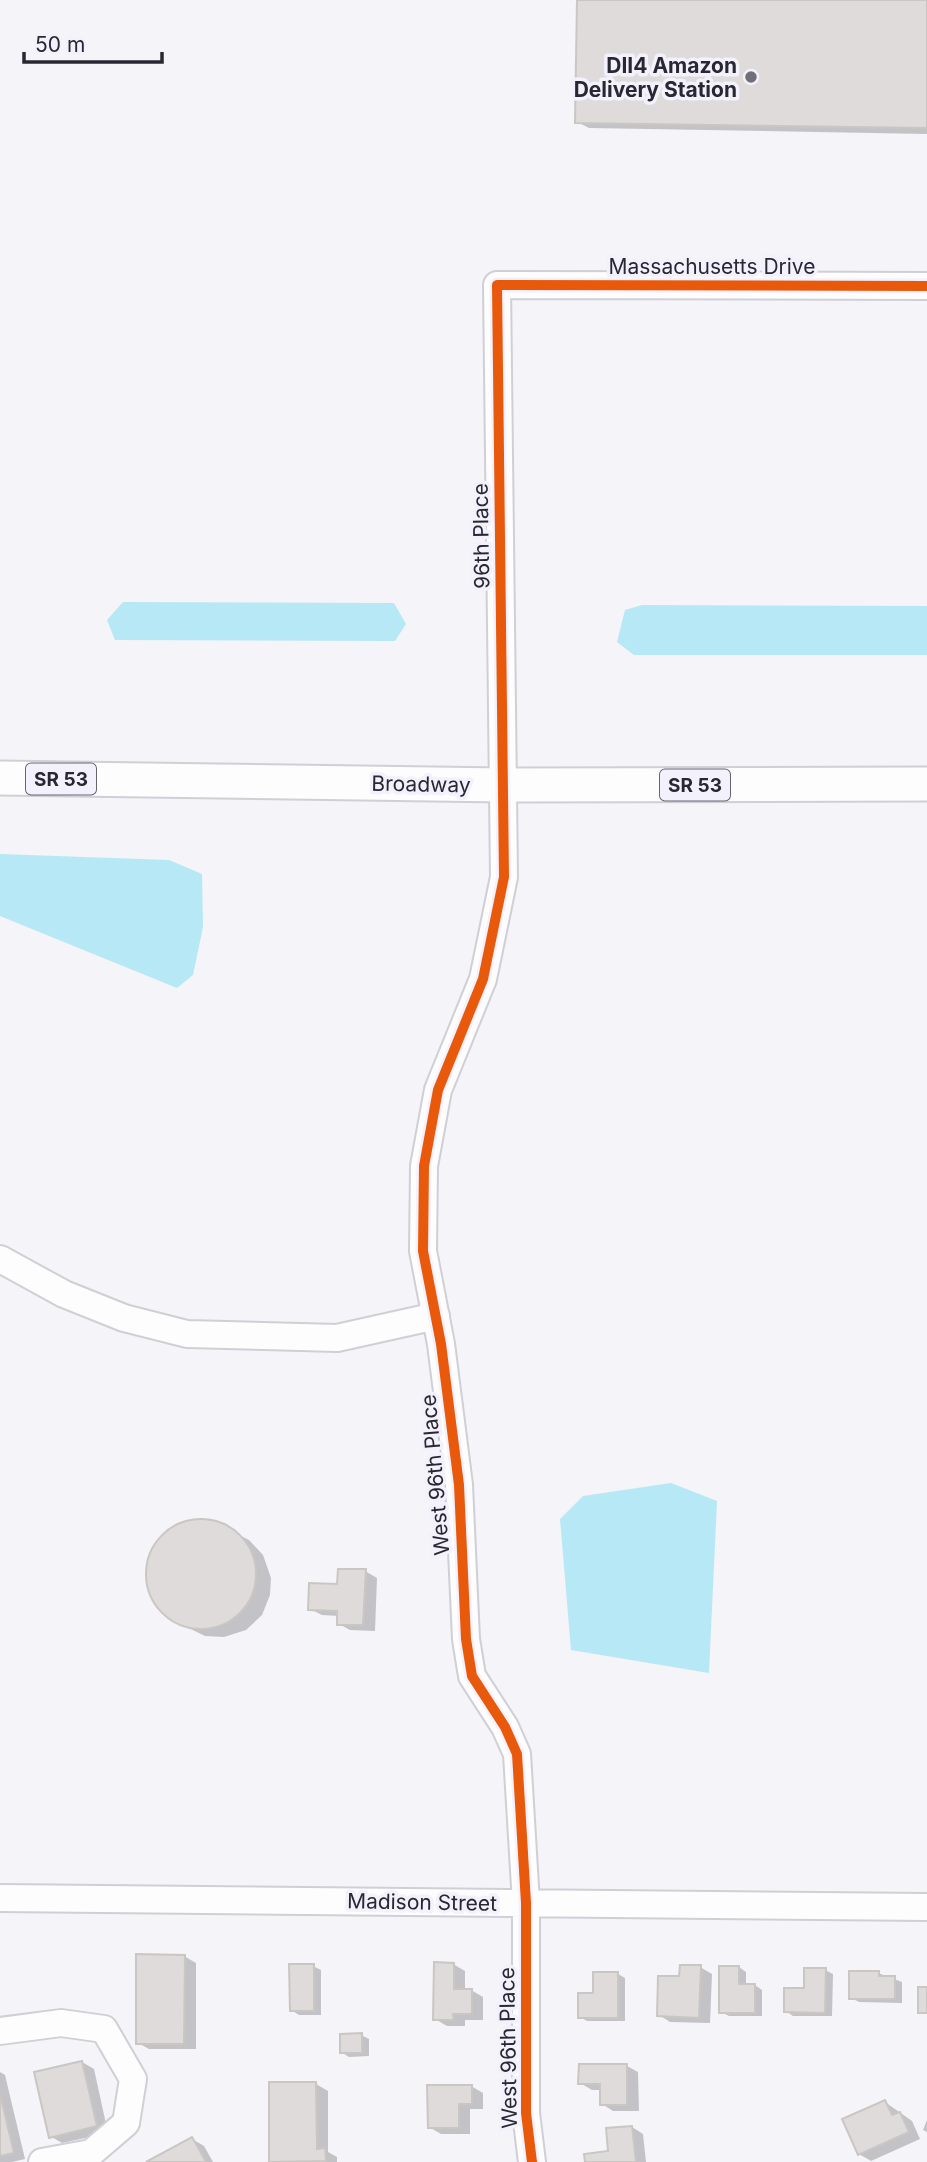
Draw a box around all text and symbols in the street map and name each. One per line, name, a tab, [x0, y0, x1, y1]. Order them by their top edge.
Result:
scale bar	[24, 21, 163, 65]
text: 50 m	[35, 32, 85, 57]
place label: DII4 Amazon Delivery Station	[574, 53, 737, 102]
marker: DII4 Amazon Delivery Station	[743, 69, 759, 85]
street label: Massachusetts Drive	[608, 254, 816, 279]
street label: 96th Place	[468, 483, 494, 589]
road number: SR 53	[26, 764, 96, 794]
road number: SR 53	[660, 770, 730, 800]
street label: Broadway	[371, 771, 471, 797]
street label: West 96th Place	[416, 1393, 454, 1557]
street label: Madison Street	[347, 1888, 497, 1916]
street label: West 96th Place	[494, 1967, 522, 2129]

